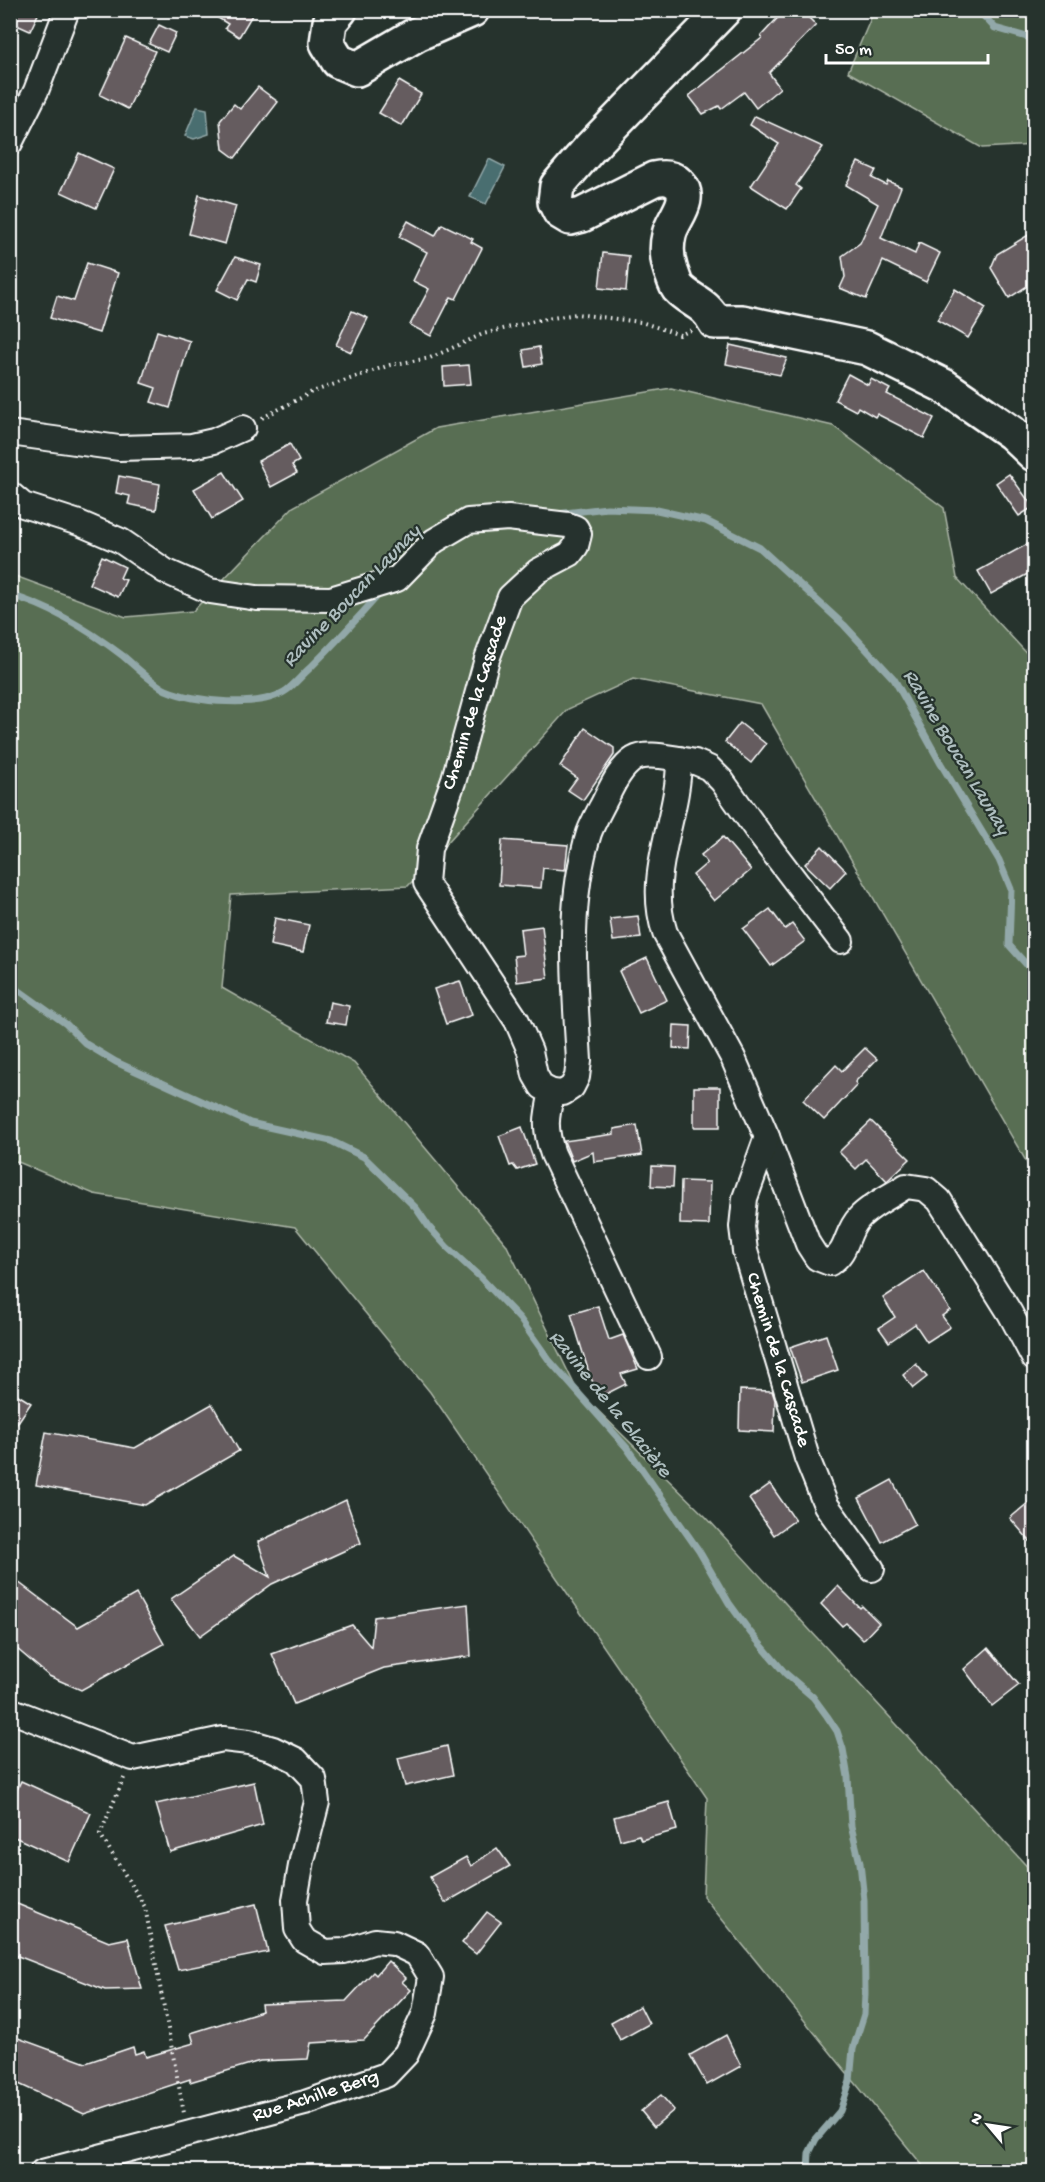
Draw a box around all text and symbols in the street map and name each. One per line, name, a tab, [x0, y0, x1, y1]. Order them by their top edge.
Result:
scale bar	[826, 27, 988, 65]
text: 50 m	[835, 40, 872, 61]
water label: Ravine Boucan Launay	[278, 519, 429, 674]
street label: Chemin de la Cascade	[439, 612, 514, 793]
water label: Ravine Boucan Launay	[896, 666, 1015, 842]
street label: Chemin de la Cascade	[740, 1270, 815, 1451]
water label: Ravine de la Glacière	[542, 1326, 677, 1484]
street label: Rue Achille Berg	[250, 2066, 382, 2128]
north arrow	[958, 2095, 1018, 2155]
text: N	[967, 2110, 989, 2129]

